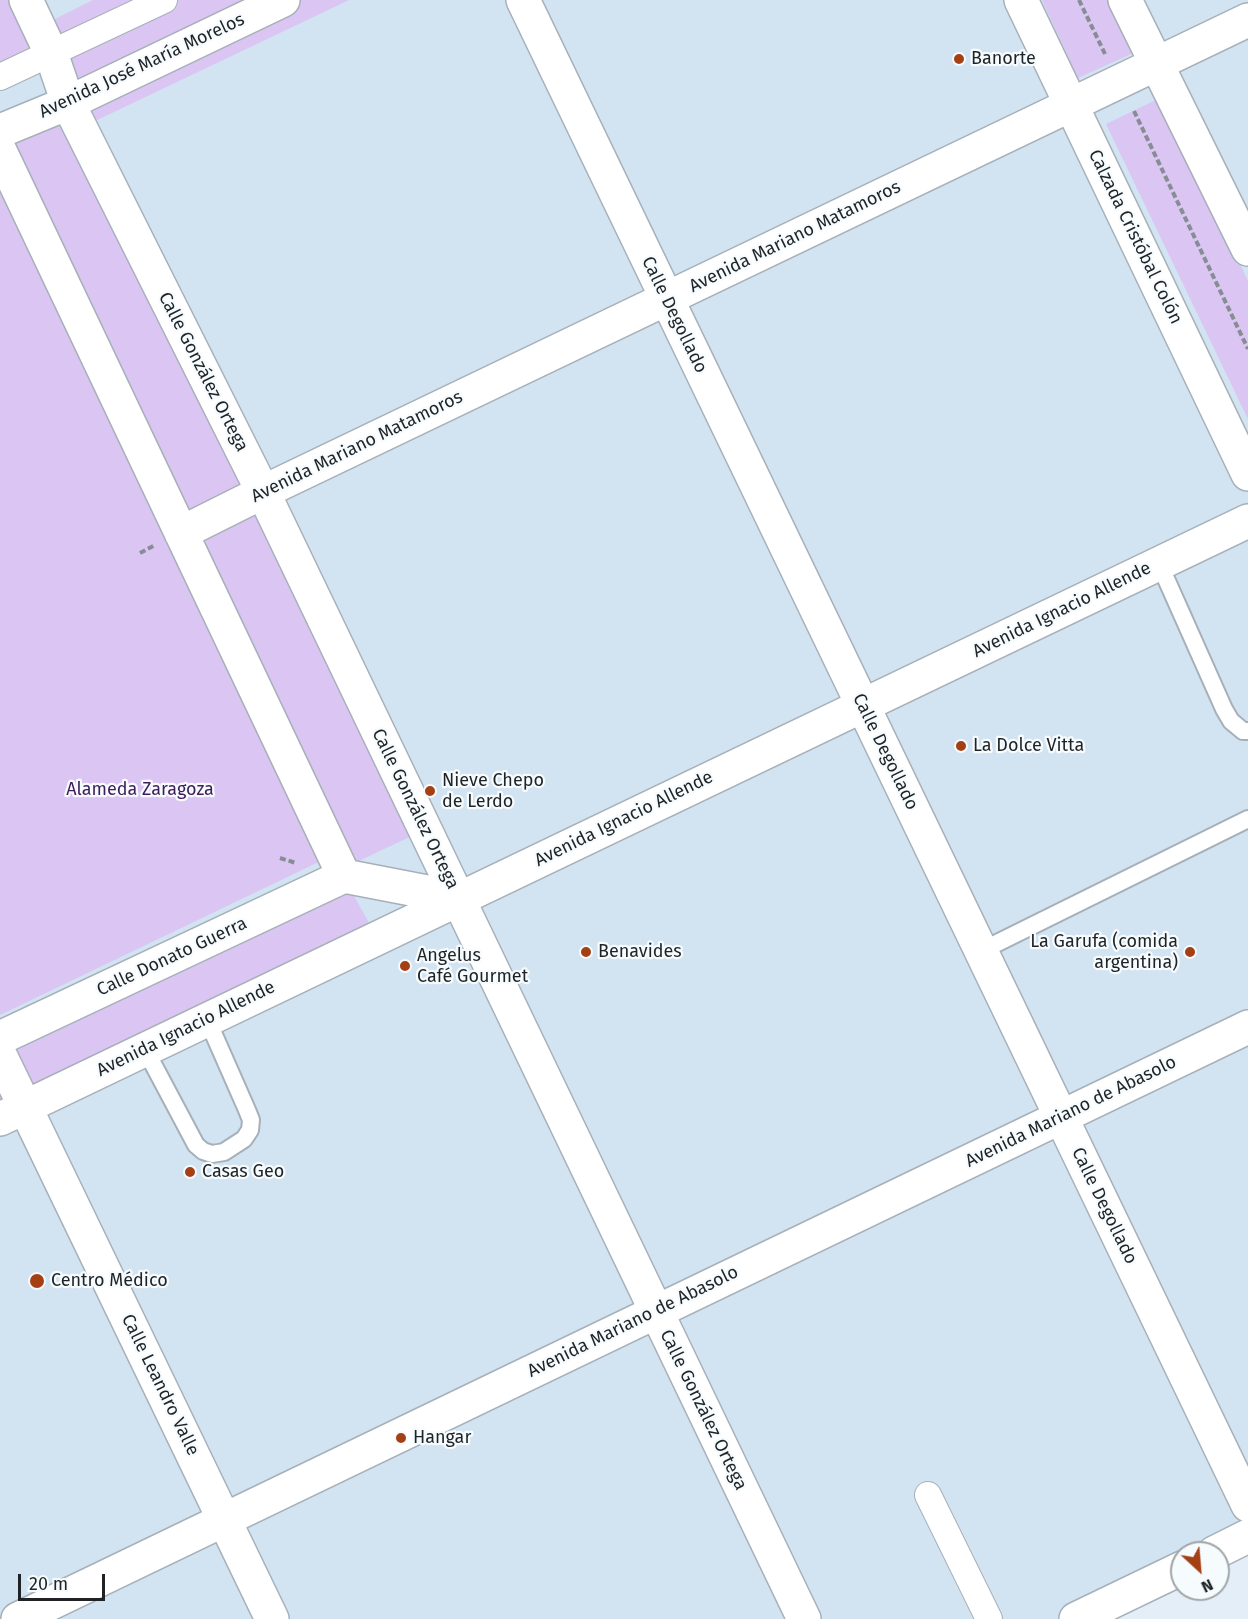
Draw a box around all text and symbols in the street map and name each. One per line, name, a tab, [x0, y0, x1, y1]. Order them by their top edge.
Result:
street label: Avenida José María Morelos	[36, 9, 248, 123]
place label: Banorte	[971, 48, 1036, 70]
marker: Banorte	[952, 52, 966, 66]
street label: Calzada Cristóbal Colón	[1083, 146, 1187, 328]
street label: Avenida Mariano Matamoros	[686, 176, 904, 298]
street label: Calle Degollado	[636, 253, 712, 377]
street label: Calle González Ortega	[153, 289, 253, 455]
street label: Avenida Mariano Matamoros	[248, 386, 466, 508]
street label: Avenida Ignacio Allende	[969, 557, 1155, 663]
street label: Calle Degollado	[847, 690, 923, 814]
street label: Calle González Ortega	[367, 725, 463, 893]
place label: La Dolce Vitta	[973, 735, 1084, 757]
marker: La Dolce Vitta	[954, 739, 968, 753]
street label: Avenida Ignacio Allende	[531, 766, 717, 872]
place label: Nieve Chepo de Lerdo	[442, 770, 544, 812]
park label: Alameda Zaragoza	[66, 779, 214, 801]
marker: Nieve Chepo de Lerdo	[423, 784, 437, 798]
street label: Calle Donato Guerra	[93, 913, 251, 1001]
place label: La Garufa (comida argentina)	[1030, 931, 1178, 974]
place label: Benavides	[598, 941, 682, 963]
place label: Angelus Café Gourmet	[417, 945, 528, 988]
marker: Benavides	[579, 945, 593, 959]
marker: La Garufa (comida argentina)	[1183, 945, 1197, 959]
marker: Angelus Café Gourmet	[398, 959, 412, 973]
street label: Avenida Ignacio Allende	[93, 976, 279, 1082]
street label: Avenida Mariano de Abasolo	[962, 1052, 1180, 1172]
street label: Calle Degollado	[1066, 1144, 1142, 1268]
place label: Casas Geo	[202, 1161, 284, 1183]
marker: Casas Geo	[183, 1165, 197, 1179]
street label: Avenida Mariano de Abasolo	[524, 1262, 742, 1382]
place label: Centro Médico	[51, 1270, 168, 1292]
marker: Centro Médico	[28, 1272, 46, 1290]
street label: Calle Leandro Valle	[116, 1311, 204, 1459]
street label: Calle González Ortega	[655, 1326, 751, 1494]
place label: Hangar	[413, 1427, 471, 1449]
marker: Hangar	[394, 1431, 408, 1445]
north arrow	[1170, 1541, 1230, 1601]
scale bar	[21, 1562, 108, 1600]
text: 20 m	[29, 1573, 68, 1595]
text: N	[1198, 1575, 1216, 1597]

